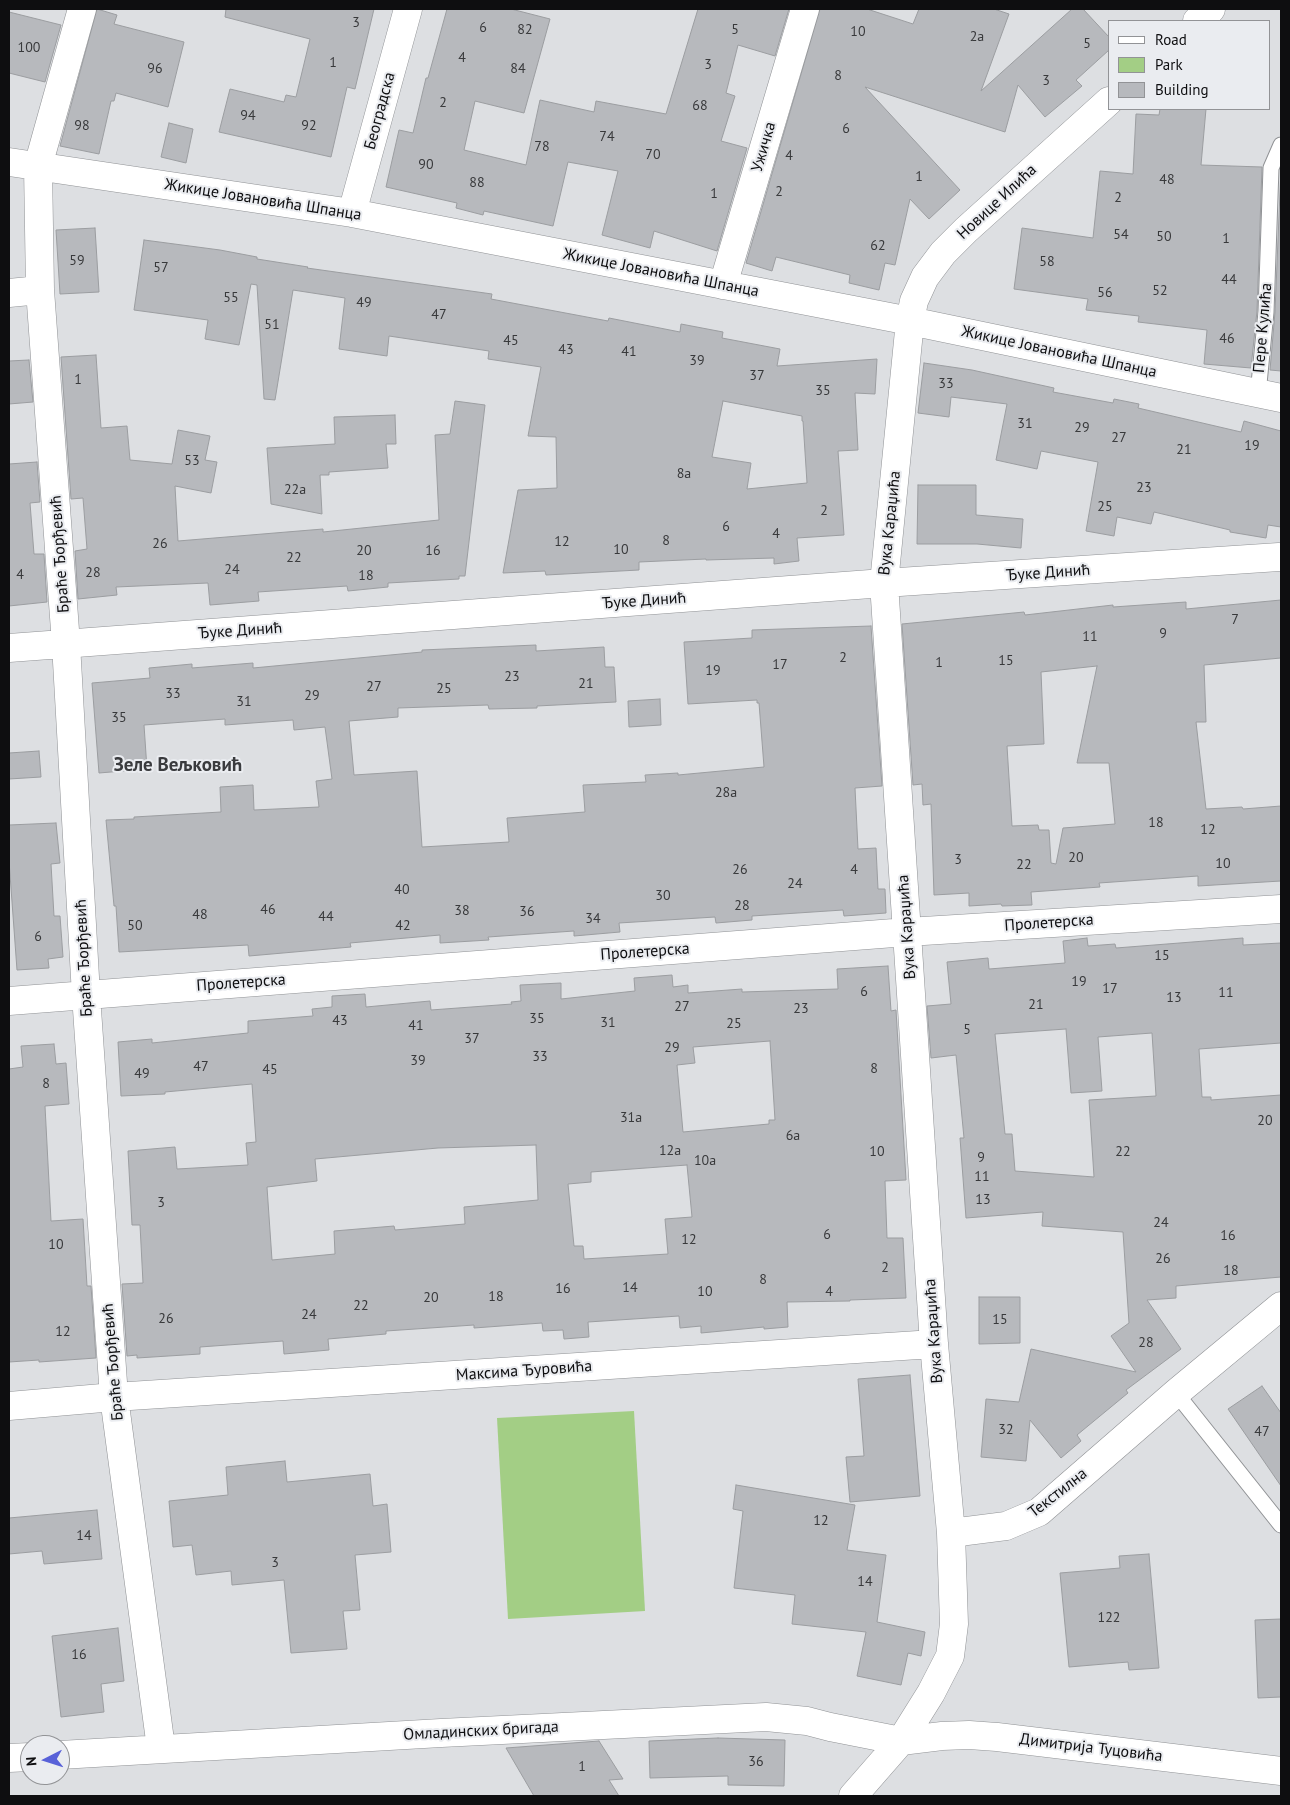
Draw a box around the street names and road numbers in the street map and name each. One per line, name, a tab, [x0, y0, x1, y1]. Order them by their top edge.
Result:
street label: Београдска	[360, 70, 400, 152]
street label: Ужичка	[748, 120, 780, 174]
street label: Новице Илића	[953, 160, 1041, 244]
street label: Жикице Јовановића Шпанца	[163, 175, 363, 225]
street label: Жикице Јовановића Шпанца	[561, 245, 761, 301]
street label: Пере Кулића	[1250, 282, 1276, 374]
street label: Жикице Јовановића Шпанца	[960, 322, 1158, 382]
street label: Вука Караџића	[875, 470, 905, 576]
street label: Браће Ђорђевић	[46, 495, 74, 613]
street label: Ђуке Динић	[1005, 560, 1091, 586]
street label: Ђуке Динић	[601, 588, 687, 614]
street label: Ђуке Динић	[197, 618, 283, 644]
street label: Вука Караџића	[894, 874, 920, 980]
street label: Браће Ђорђевић	[71, 899, 97, 1017]
street label: Пролетерска	[1004, 910, 1094, 936]
street label: Пролетерска	[600, 939, 690, 965]
street label: Пролетерска	[196, 970, 286, 996]
street label: Вука Караџића	[921, 1278, 947, 1384]
street label: Браће Ђорђевић	[98, 1302, 128, 1422]
street label: Максима Ђуровића	[455, 1357, 593, 1385]
street label: Текстилна	[1025, 1464, 1091, 1522]
street label: Омладинских бригада	[403, 1717, 559, 1745]
street label: Димитрија Туцовића	[1018, 1730, 1164, 1766]

